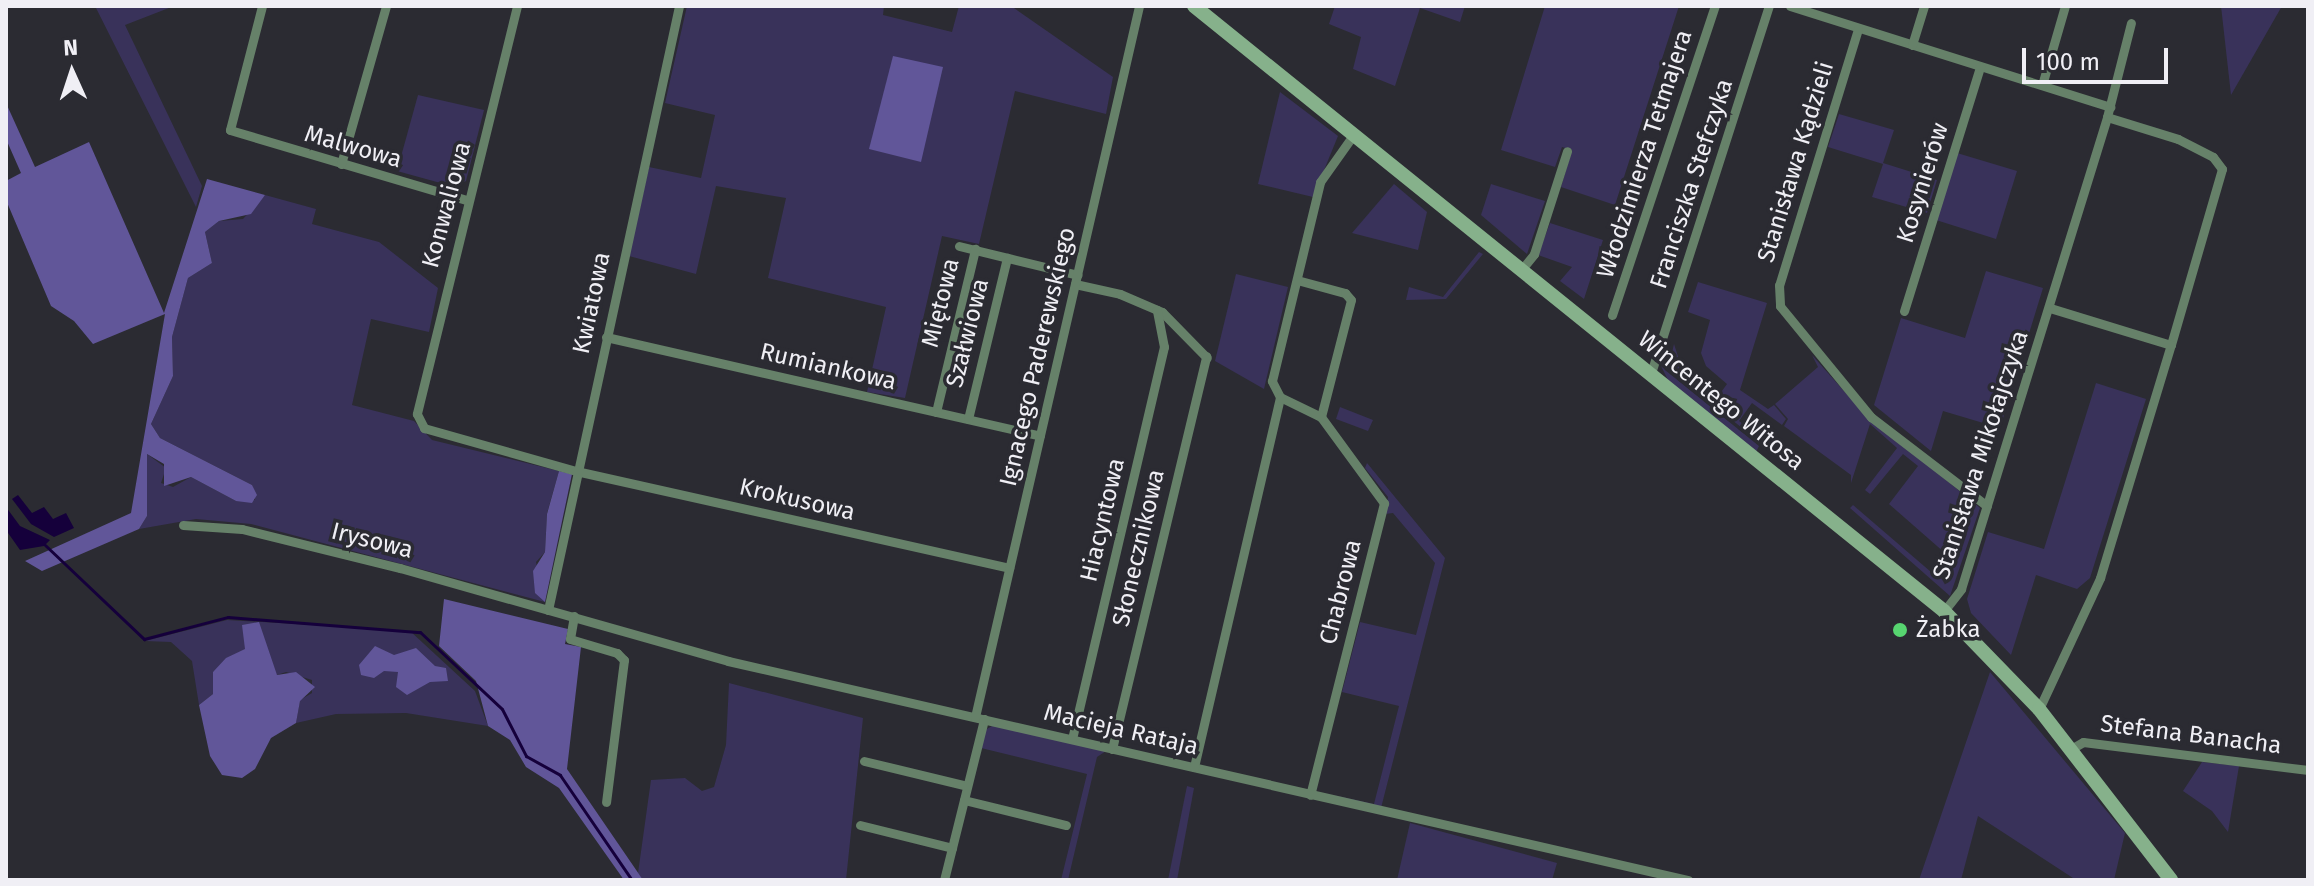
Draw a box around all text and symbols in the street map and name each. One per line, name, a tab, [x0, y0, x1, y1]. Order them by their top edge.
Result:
street label: Włodzimierza Tetmajera	[1591, 26, 1699, 282]
north arrow	[32, 32, 112, 112]
scale bar	[2026, 32, 2172, 82]
text: N	[63, 34, 79, 61]
text: 100 m	[2036, 48, 2100, 76]
street label: Stanisława Kądzieli	[1752, 58, 1840, 266]
street label: Franciszka Stefczyka	[1645, 76, 1739, 292]
street label: Malwowa	[301, 119, 405, 175]
street label: Kosynierów	[1891, 119, 1955, 247]
street label: Konwaliowa	[416, 139, 478, 271]
street label: Ignacego Paderewskiego	[994, 225, 1082, 489]
street label: Kwiatowa	[567, 249, 617, 357]
street label: Miętowa	[916, 255, 966, 351]
street label: Szałwiowa	[941, 276, 995, 390]
street label: Wincentego Witosa	[1632, 325, 1810, 477]
street label: Stanisława Mikołajczyka	[1927, 327, 2035, 583]
street label: Rumiankowa	[757, 337, 899, 397]
street label: Hiacyntowa	[1075, 455, 1131, 585]
street label: Słonecznikowa	[1107, 467, 1171, 629]
street label: Krokusowa	[736, 473, 858, 527]
street label: Irysowa	[328, 517, 416, 565]
street label: Chabrowa	[1314, 537, 1368, 647]
place label: Żabka	[1916, 616, 1980, 644]
marker: Żabka	[1891, 621, 1909, 639]
street label: Macieja Rataja	[1041, 698, 1201, 762]
street label: Stefana Banacha	[2099, 710, 2283, 760]

